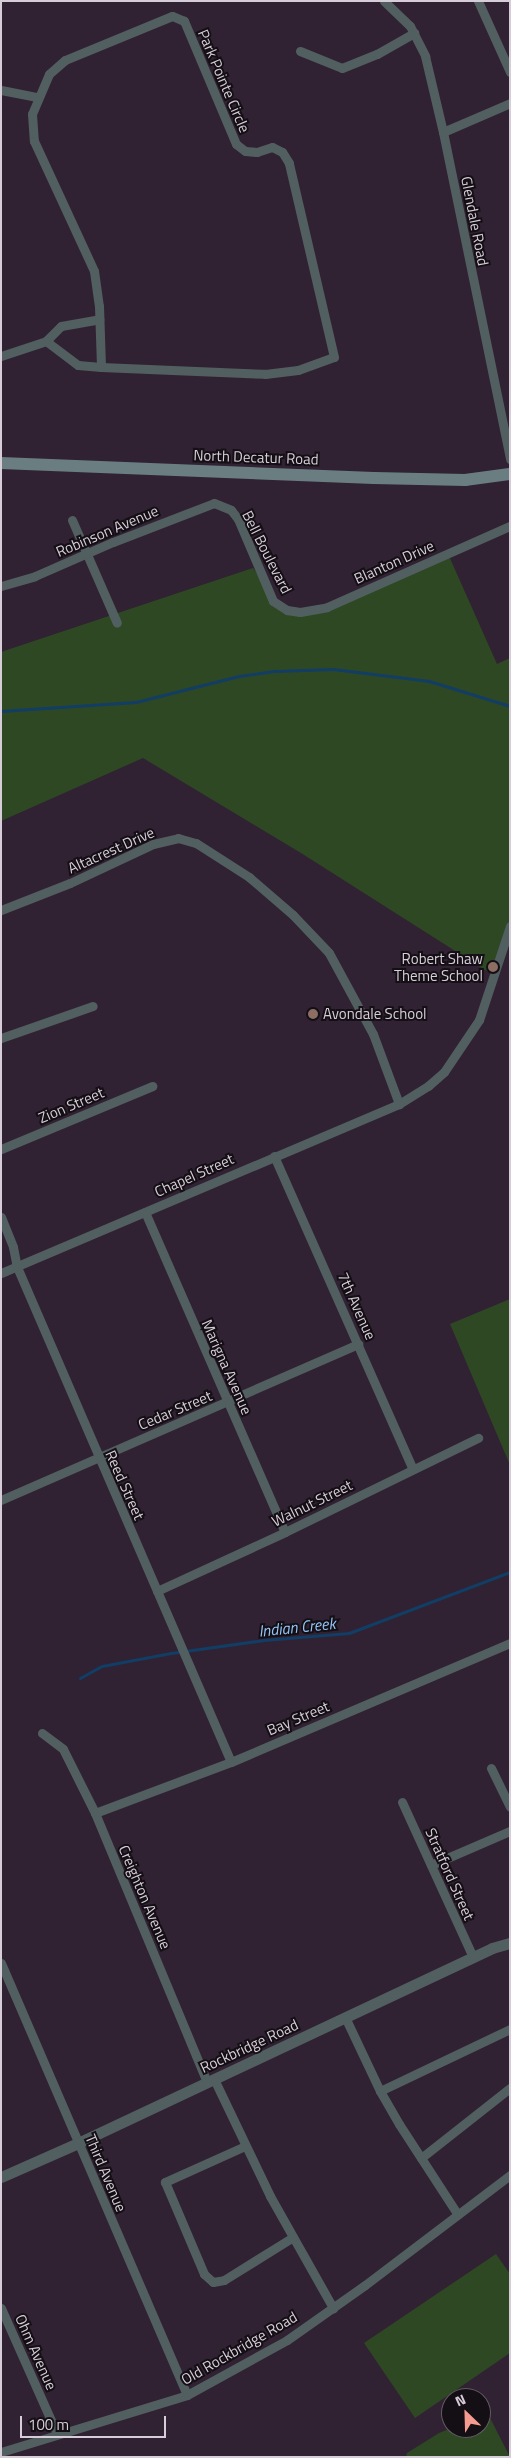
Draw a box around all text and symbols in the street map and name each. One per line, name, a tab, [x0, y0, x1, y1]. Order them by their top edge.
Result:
street label: Park Pointe Circle	[194, 27, 254, 135]
street label: Glendale Road	[458, 175, 492, 267]
street label: North Decatur Road	[193, 446, 319, 468]
street label: Robinson Avenue	[53, 501, 161, 561]
street label: Bell Boulevard	[238, 508, 296, 596]
street label: Blanton Drive	[351, 536, 437, 588]
street label: Altacrest Drive	[65, 823, 157, 877]
place label: Robert Shaw Theme School	[394, 949, 483, 984]
marker: Robert Shaw Theme School	[487, 961, 499, 973]
place label: Avondale School	[323, 1005, 427, 1023]
marker: Avondale School	[307, 1008, 319, 1020]
street label: Zion Street	[36, 1083, 106, 1127]
street label: Chapel Street	[152, 1150, 236, 1200]
street label: 7th Avenue	[334, 1269, 380, 1343]
street label: Marigna Avenue	[198, 1317, 256, 1417]
street label: Cedar Street	[135, 1386, 215, 1434]
street label: Reed Street	[102, 1447, 148, 1523]
street label: Walnut Street	[269, 1476, 355, 1530]
water label: Indian Creek	[258, 1613, 336, 1641]
street label: Bay Street	[264, 1697, 332, 1739]
street label: Stratford Street	[422, 1825, 478, 1923]
street label: Creighton Avenue	[115, 1842, 175, 1952]
street label: Rockbridge Road	[197, 2015, 301, 2077]
street label: Third Avenue	[82, 2132, 130, 2214]
street label: Old Rockbridge Road	[178, 2308, 300, 2388]
street label: Ohm Avenue	[11, 2311, 61, 2393]
north arrow	[441, 2388, 491, 2438]
text: N	[451, 2388, 469, 2411]
scale bar	[22, 2406, 169, 2438]
text: 100 m	[28, 2413, 69, 2436]

